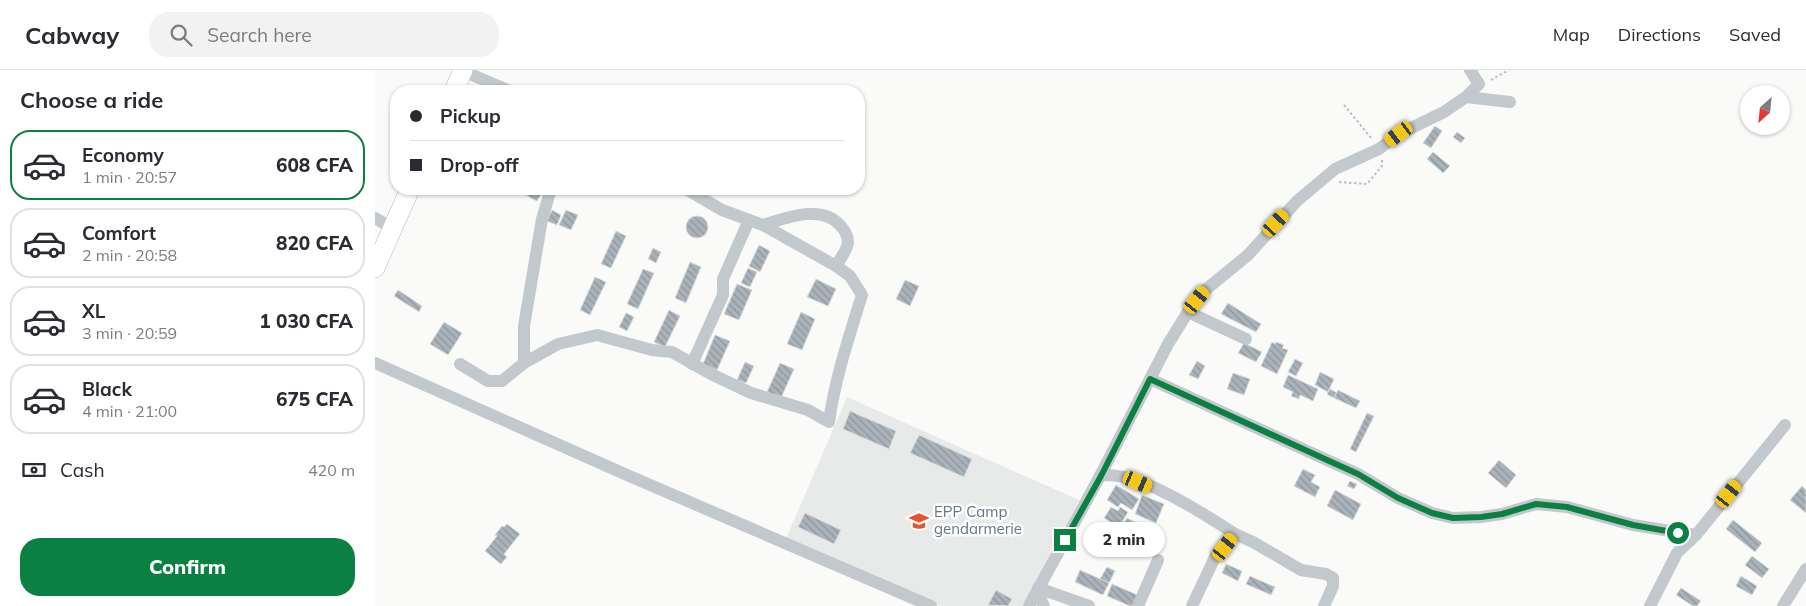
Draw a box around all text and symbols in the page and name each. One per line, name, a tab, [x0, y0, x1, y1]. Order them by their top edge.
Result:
search box	[149, 12, 499, 57]
text: Cabway	[25, 20, 119, 50]
icon: search	[167, 21, 195, 49]
text: Search here	[207, 23, 312, 47]
text: Map	[1553, 23, 1590, 46]
text: Directions	[1618, 23, 1701, 46]
text: Saved	[1729, 23, 1781, 46]
north arrow	[1740, 85, 1790, 135]
map controls	[1740, 85, 1790, 135]
text: Choose a ride	[20, 86, 163, 114]
text: Pickup	[440, 104, 501, 128]
car	[1382, 119, 1415, 149]
icon: car	[22, 143, 67, 188]
text: Economy	[82, 143, 164, 167]
text: 608 CFA	[276, 153, 353, 177]
text: Drop-off	[440, 153, 518, 177]
text: 1 min · 20:57	[82, 167, 177, 187]
car	[1260, 207, 1291, 239]
icon: car	[22, 221, 67, 266]
text: Comfort	[82, 221, 156, 245]
text: 820 CFA	[276, 231, 353, 255]
text: 2 min · 20:58	[82, 245, 177, 265]
car	[1181, 284, 1212, 316]
icon: car	[22, 299, 67, 344]
text: XL	[82, 299, 105, 323]
text: 1 030 CFA	[259, 309, 353, 333]
text: 3 min · 20:59	[82, 323, 177, 343]
icon: car	[22, 377, 67, 422]
text: Black	[82, 377, 132, 401]
text: 675 CFA	[276, 387, 353, 411]
text: 4 min · 21:00	[82, 401, 177, 421]
icon: cash	[20, 456, 48, 484]
text: Cash	[60, 458, 105, 482]
text: 420 m	[308, 460, 355, 480]
car	[1121, 469, 1154, 495]
car	[1713, 478, 1744, 510]
place label: EPP Camp gendarmerie	[934, 502, 1022, 538]
school or university icon: EPP Camp gendarmerie	[908, 510, 930, 532]
callout: 2 min	[1083, 522, 1165, 558]
route start	[1667, 522, 1689, 544]
route end	[1054, 529, 1076, 551]
text: 2 min	[1103, 529, 1145, 549]
car	[1209, 531, 1240, 563]
button: Confirm	[20, 538, 355, 596]

